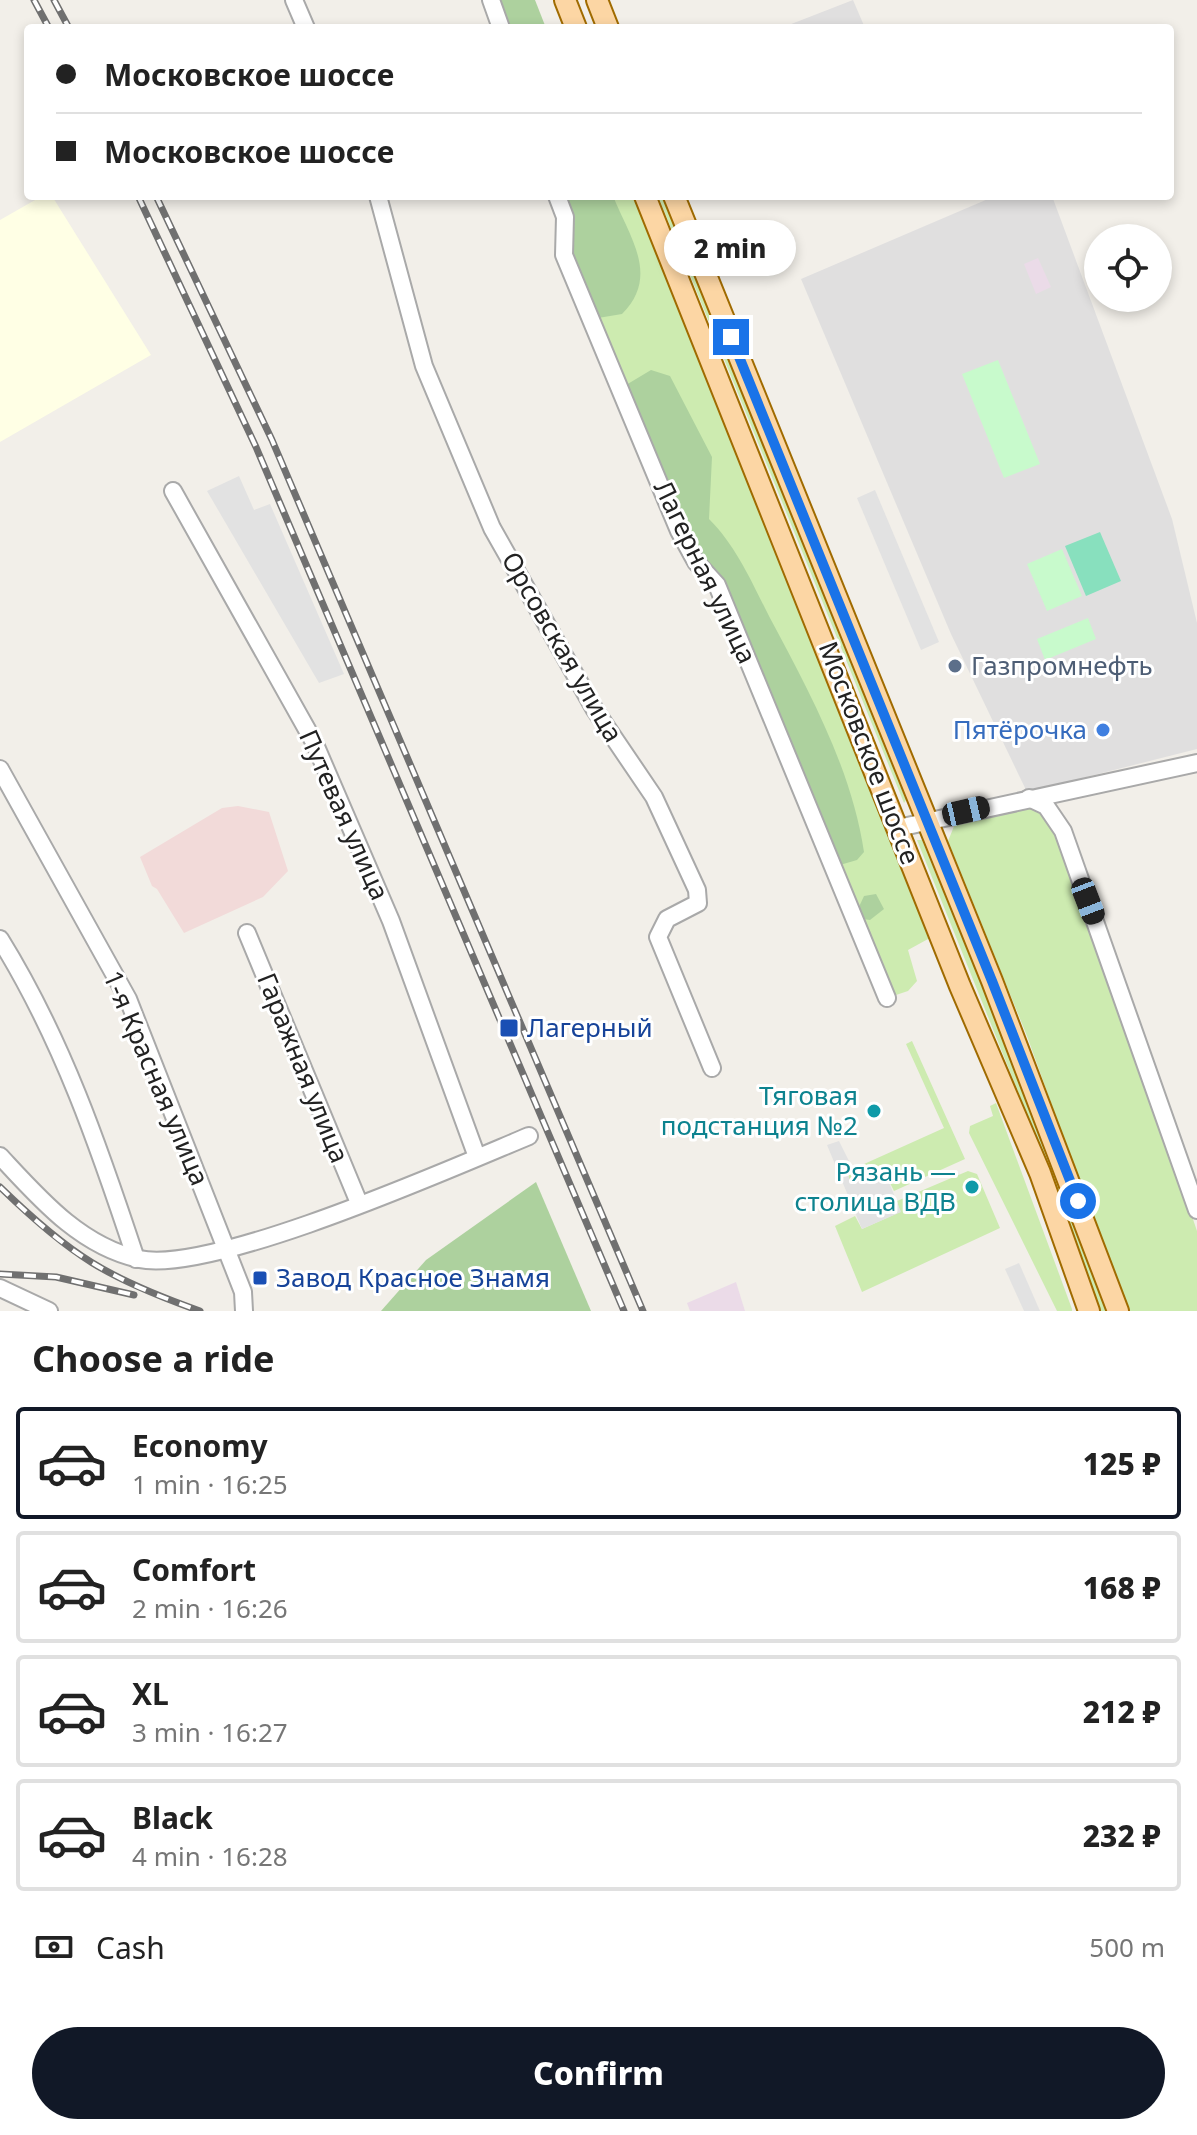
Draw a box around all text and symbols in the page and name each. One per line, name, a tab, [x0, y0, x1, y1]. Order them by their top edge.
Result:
text: Московское шоссе	[104, 54, 394, 95]
text: Московское шоссе	[104, 131, 394, 172]
callout: 2 min	[665, 221, 797, 277]
map controls	[1084, 224, 1172, 312]
button: locate	[1084, 224, 1172, 312]
text: 2 min	[694, 230, 766, 266]
route end	[713, 319, 749, 355]
street label: Лагерная улица	[646, 474, 766, 669]
street label: Орсовская улица	[494, 545, 632, 748]
street label: Московское шоссе	[811, 636, 929, 869]
place label: Газпромнефть	[971, 647, 1153, 683]
marker: Газпромнефть	[946, 657, 964, 675]
place label: Пятёрочка	[953, 711, 1087, 747]
marker: Пятёрочка	[1094, 721, 1112, 739]
street label: Путевая улица	[291, 724, 399, 906]
car	[940, 794, 992, 828]
car	[1068, 874, 1108, 928]
street label: 1-я Красная улица	[95, 965, 218, 1191]
street label: Гаражная улица	[249, 967, 358, 1168]
place label: Лагерный	[527, 1009, 653, 1045]
marker: Лагерный	[498, 1017, 520, 1039]
place label: Тяговая подстанция №2	[661, 1077, 858, 1143]
marker: Тяговая подстанция №2	[865, 1102, 883, 1120]
place label: Рязань — столица ВДВ	[795, 1153, 956, 1219]
marker: Рязань — столица ВДВ	[963, 1178, 981, 1196]
route start	[1060, 1183, 1096, 1219]
place label: Завод Красное Знамя	[276, 1259, 550, 1295]
marker: Завод Красное Знамя	[251, 1269, 269, 1287]
text: Choose a ride	[32, 1334, 274, 1383]
text: Economy	[132, 1425, 268, 1466]
icon: car	[36, 1427, 108, 1499]
text: 125 ₽	[1083, 1443, 1161, 1484]
text: 1 min · 16:25	[132, 1466, 288, 1502]
text: Comfort	[132, 1549, 256, 1590]
icon: car	[36, 1551, 108, 1623]
text: 168 ₽	[1083, 1567, 1161, 1608]
text: 2 min · 16:26	[132, 1590, 288, 1626]
text: XL	[132, 1673, 169, 1714]
icon: car	[36, 1675, 108, 1747]
text: 212 ₽	[1083, 1691, 1161, 1732]
text: 3 min · 16:27	[132, 1714, 288, 1750]
text: Black	[132, 1797, 213, 1838]
icon: car	[36, 1799, 108, 1871]
text: 232 ₽	[1083, 1815, 1161, 1856]
text: 4 min · 16:28	[132, 1838, 288, 1874]
icon: cash	[32, 1925, 76, 1969]
text: Cash	[96, 1927, 165, 1968]
text: 500 m	[1089, 1929, 1165, 1965]
button: Confirm	[32, 2027, 1165, 2119]

